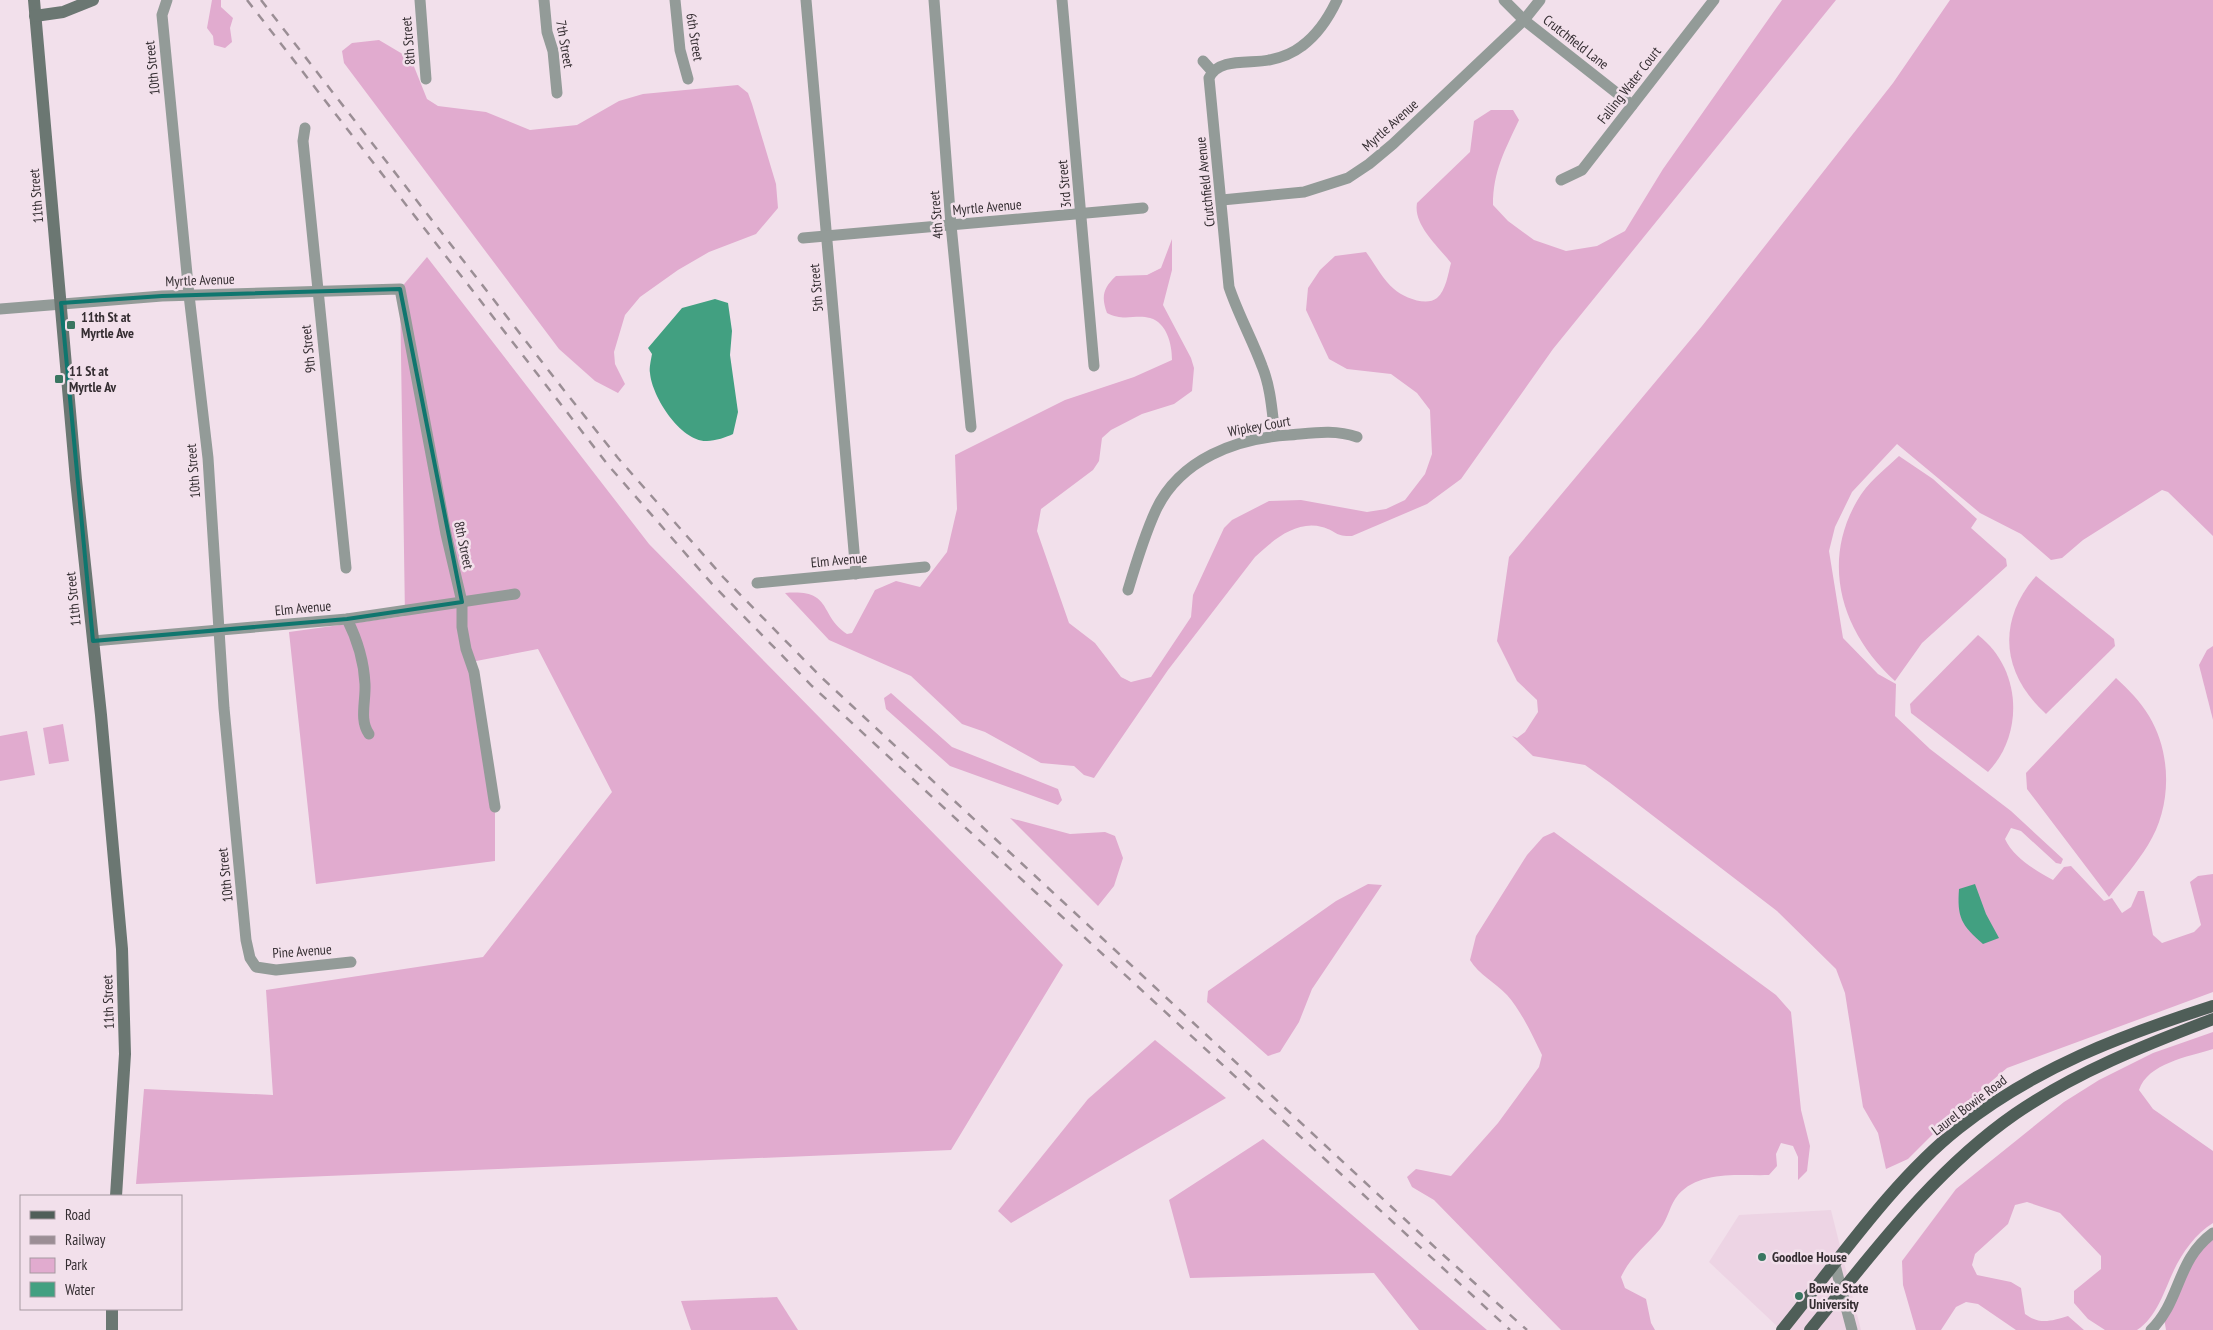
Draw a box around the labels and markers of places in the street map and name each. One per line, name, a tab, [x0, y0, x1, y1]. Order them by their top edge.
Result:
place label: 11th St at Myrtle Ave	[81, 308, 134, 342]
marker: 11th St at Myrtle Ave	[65, 319, 77, 331]
place label: 11 St at Myrtle Av	[69, 362, 117, 396]
marker: 11 St at Myrtle Av	[53, 373, 65, 385]
place label: Goodloe House	[1772, 1248, 1847, 1266]
marker: Goodloe House	[1756, 1251, 1768, 1263]
place label: Bowie State University	[1809, 1279, 1868, 1313]
marker: Bowie State University	[1793, 1290, 1805, 1302]

